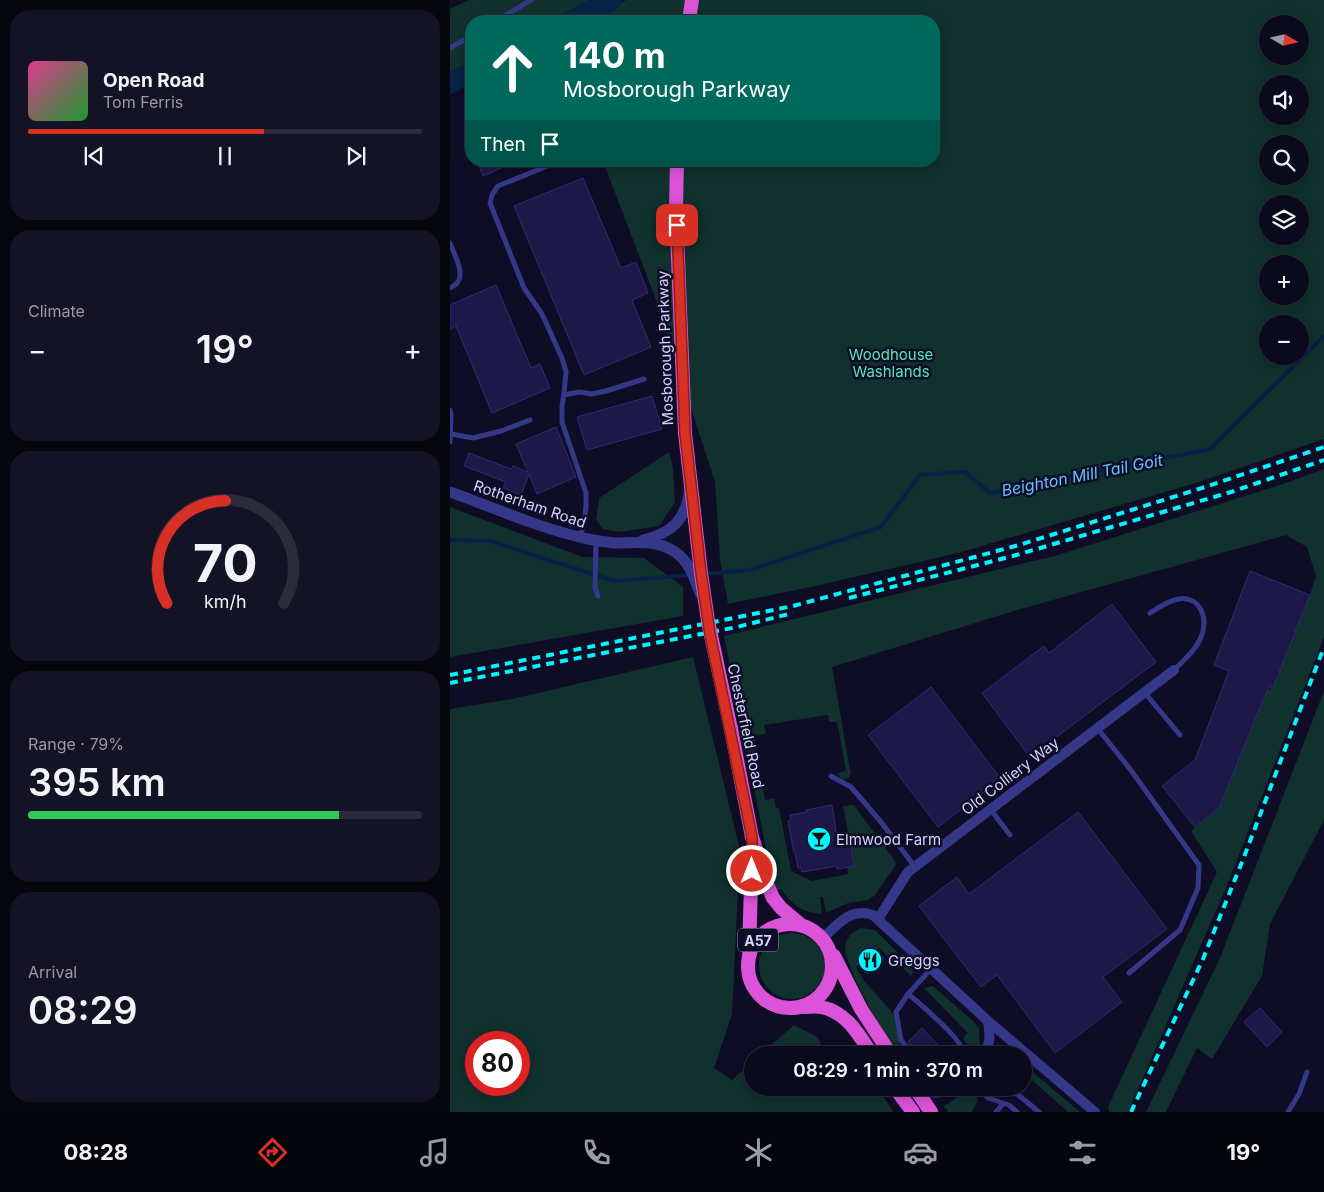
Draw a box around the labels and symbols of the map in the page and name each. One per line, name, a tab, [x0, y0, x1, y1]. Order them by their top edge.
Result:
north arrow	[1259, 15, 1309, 65]
pin	[656, 204, 698, 246]
street label: Mosborough Parkway	[653, 270, 677, 426]
park label: Woodhouse Washlands	[849, 345, 933, 381]
water label: Beighton Mill Tail Goit	[1000, 449, 1165, 500]
street label: Rotherham Road	[471, 476, 589, 532]
street label: Chesterfield Road	[724, 662, 768, 790]
street label: Old Colliery Way	[957, 733, 1063, 819]
bar icon: Elmwood Farm	[806, 826, 832, 852]
place label: Elmwood Farm	[836, 830, 941, 849]
position arrow	[725, 844, 777, 896]
road number: A57	[738, 928, 778, 952]
restaurant icon: Greggs	[857, 947, 883, 973]
place label: Greggs	[888, 951, 940, 970]
speed limit sign: 80	[465, 1031, 530, 1096]

